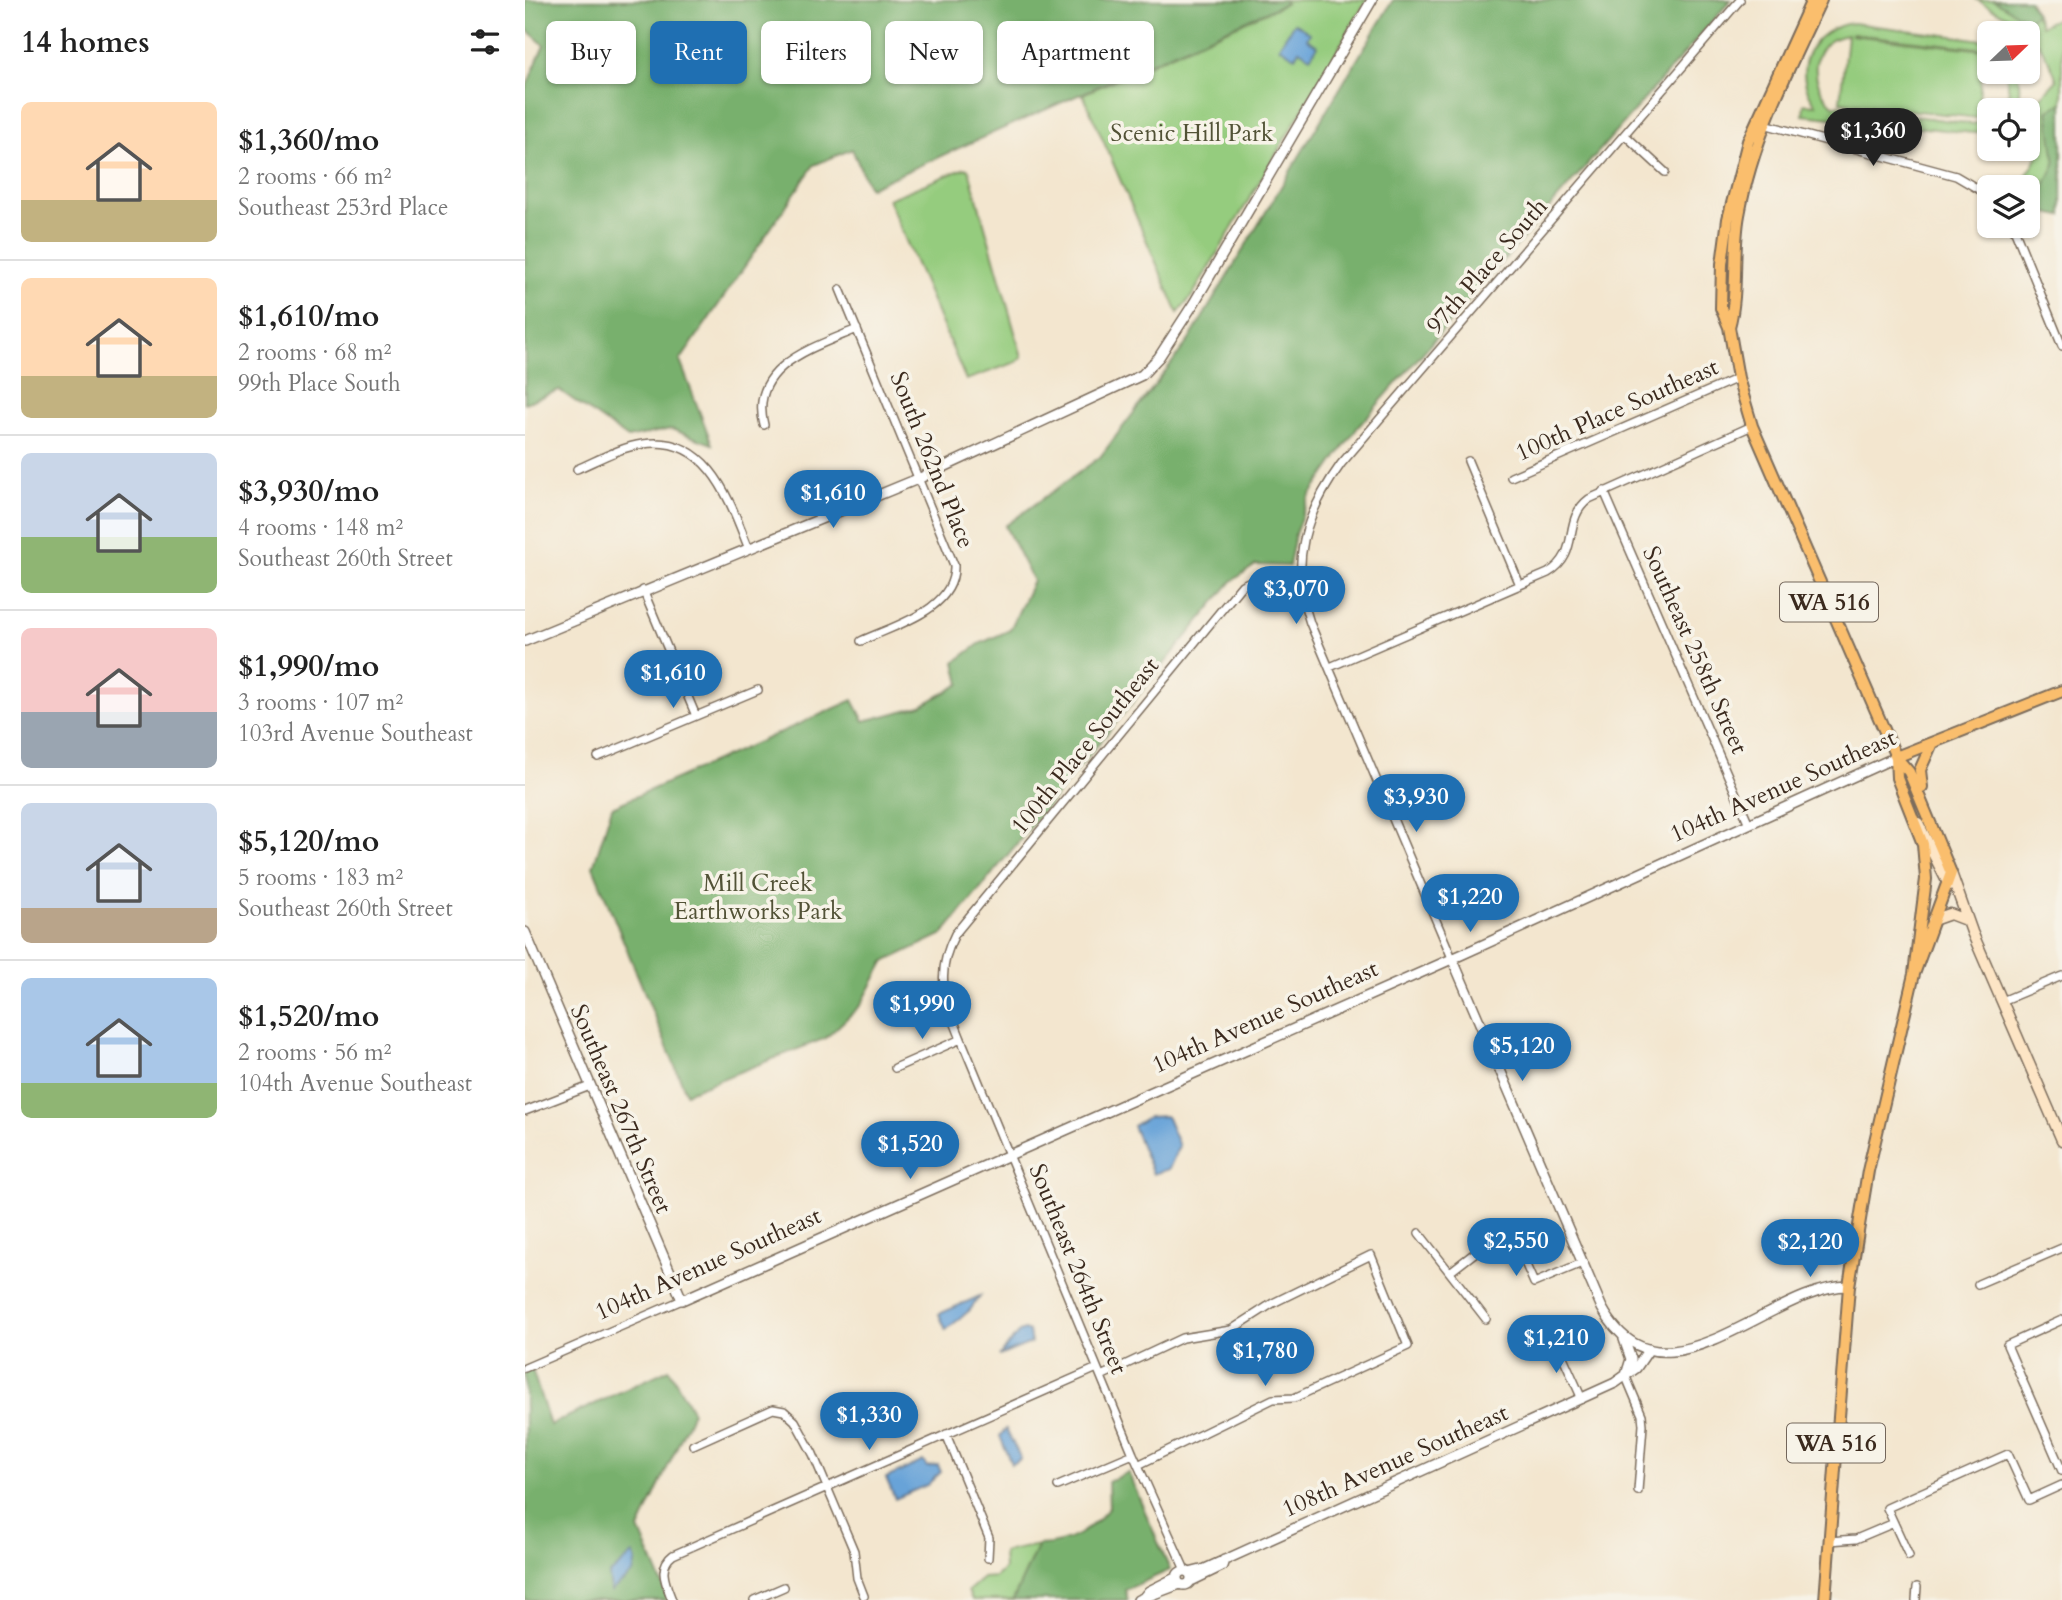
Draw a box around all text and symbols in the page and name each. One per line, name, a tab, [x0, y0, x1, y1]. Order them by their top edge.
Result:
chip: Buy	[546, 21, 636, 84]
chip: Rent	[650, 21, 747, 84]
chip: Filters	[761, 21, 871, 84]
chip: New	[885, 21, 983, 84]
chip: Apartment	[997, 21, 1154, 84]
north arrow	[1977, 21, 2041, 84]
map controls	[1977, 21, 2040, 238]
text: 14 homes	[21, 22, 150, 63]
icon: filters	[466, 23, 504, 61]
button: locate	[1977, 98, 2040, 161]
pin: $1,360	[1816, 108, 1930, 168]
text: $1,360	[1840, 115, 1906, 146]
park label: Scenic Hill Park	[1110, 117, 1274, 150]
text: $1,360/mo	[238, 120, 379, 161]
icon: home	[77, 130, 161, 214]
text: 2 rooms · 66 m²	[238, 161, 391, 192]
button: layers	[1977, 175, 2040, 238]
street label: 97th Place South	[1419, 191, 1555, 341]
text: Southeast 253rd Place	[238, 192, 448, 223]
text: $1,610/mo	[238, 296, 379, 337]
icon: home	[77, 306, 161, 390]
text: 2 rooms · 68 m²	[238, 337, 391, 368]
street label: 100th Place Southeast	[1510, 350, 1724, 470]
street label: South 262nd Place	[882, 367, 982, 553]
text: 99th Place South	[238, 368, 401, 399]
pin: $1,610	[776, 470, 890, 530]
text: $3,930/mo	[238, 471, 379, 512]
text: $1,610	[800, 477, 866, 508]
icon: home	[77, 481, 161, 565]
text: 4 rooms · 148 m²	[238, 512, 403, 543]
street label: Southeast 258th Street	[1634, 541, 1756, 759]
text: Southeast 260th Street	[238, 543, 453, 574]
pin: $3,070	[1239, 566, 1353, 626]
text: $3,070	[1263, 573, 1329, 604]
road number: WA 516	[1780, 582, 1878, 622]
text: $1,990/mo	[238, 646, 379, 687]
pin: $1,610	[616, 650, 730, 710]
street label: 100th Place Southeast	[1003, 650, 1167, 841]
icon: home	[77, 656, 161, 740]
text: $1,610	[640, 657, 706, 688]
text: 3 rooms · 107 m²	[238, 687, 403, 718]
text: 103rd Avenue Southeast	[238, 718, 473, 749]
street label: 104th Avenue Southeast	[1665, 721, 1902, 851]
pin: $3,930	[1359, 774, 1473, 834]
text: $3,930	[1383, 781, 1449, 812]
text: $5,120/mo	[238, 821, 379, 862]
icon: home	[77, 831, 161, 915]
text: 5 rooms · 183 m²	[238, 862, 403, 893]
park label: Mill Creek Earthworks Park	[673, 867, 843, 928]
pin: $1,220	[1413, 874, 1527, 934]
text: $1,220	[1437, 881, 1503, 912]
text: Southeast 260th Street	[238, 893, 453, 924]
street label: 104th Avenue Southeast	[1147, 952, 1384, 1082]
pin: $1,990	[865, 982, 979, 1041]
text: $1,990	[889, 988, 955, 1019]
text: $1,520/mo	[238, 996, 379, 1037]
street label: Southeast 267th Street	[562, 999, 680, 1219]
icon: home	[77, 1006, 161, 1090]
pin: $5,120	[1465, 1024, 1579, 1083]
text: $5,120	[1489, 1030, 1555, 1061]
text: 2 rooms · 56 m²	[238, 1037, 391, 1068]
text: 104th Avenue Southeast	[238, 1068, 472, 1099]
pin: $1,520	[853, 1122, 967, 1181]
text: $1,520	[877, 1128, 943, 1159]
street label: Southeast 264th Street	[1021, 1159, 1135, 1379]
street label: 104th Avenue Southeast	[590, 1199, 827, 1329]
pin: $2,550	[1459, 1218, 1573, 1278]
pin: $2,120	[1753, 1220, 1867, 1279]
text: $2,550	[1483, 1225, 1549, 1256]
text: $2,120	[1777, 1226, 1843, 1257]
pin: $1,210	[1499, 1316, 1613, 1375]
text: $1,210	[1523, 1322, 1589, 1353]
pin: $1,780	[1208, 1328, 1322, 1388]
text: $1,780	[1232, 1335, 1298, 1366]
pin: $1,330	[812, 1392, 926, 1452]
street label: 108th Avenue Southeast	[1277, 1396, 1514, 1526]
text: $1,330	[836, 1399, 902, 1430]
road number: WA 516	[1787, 1424, 1885, 1462]

